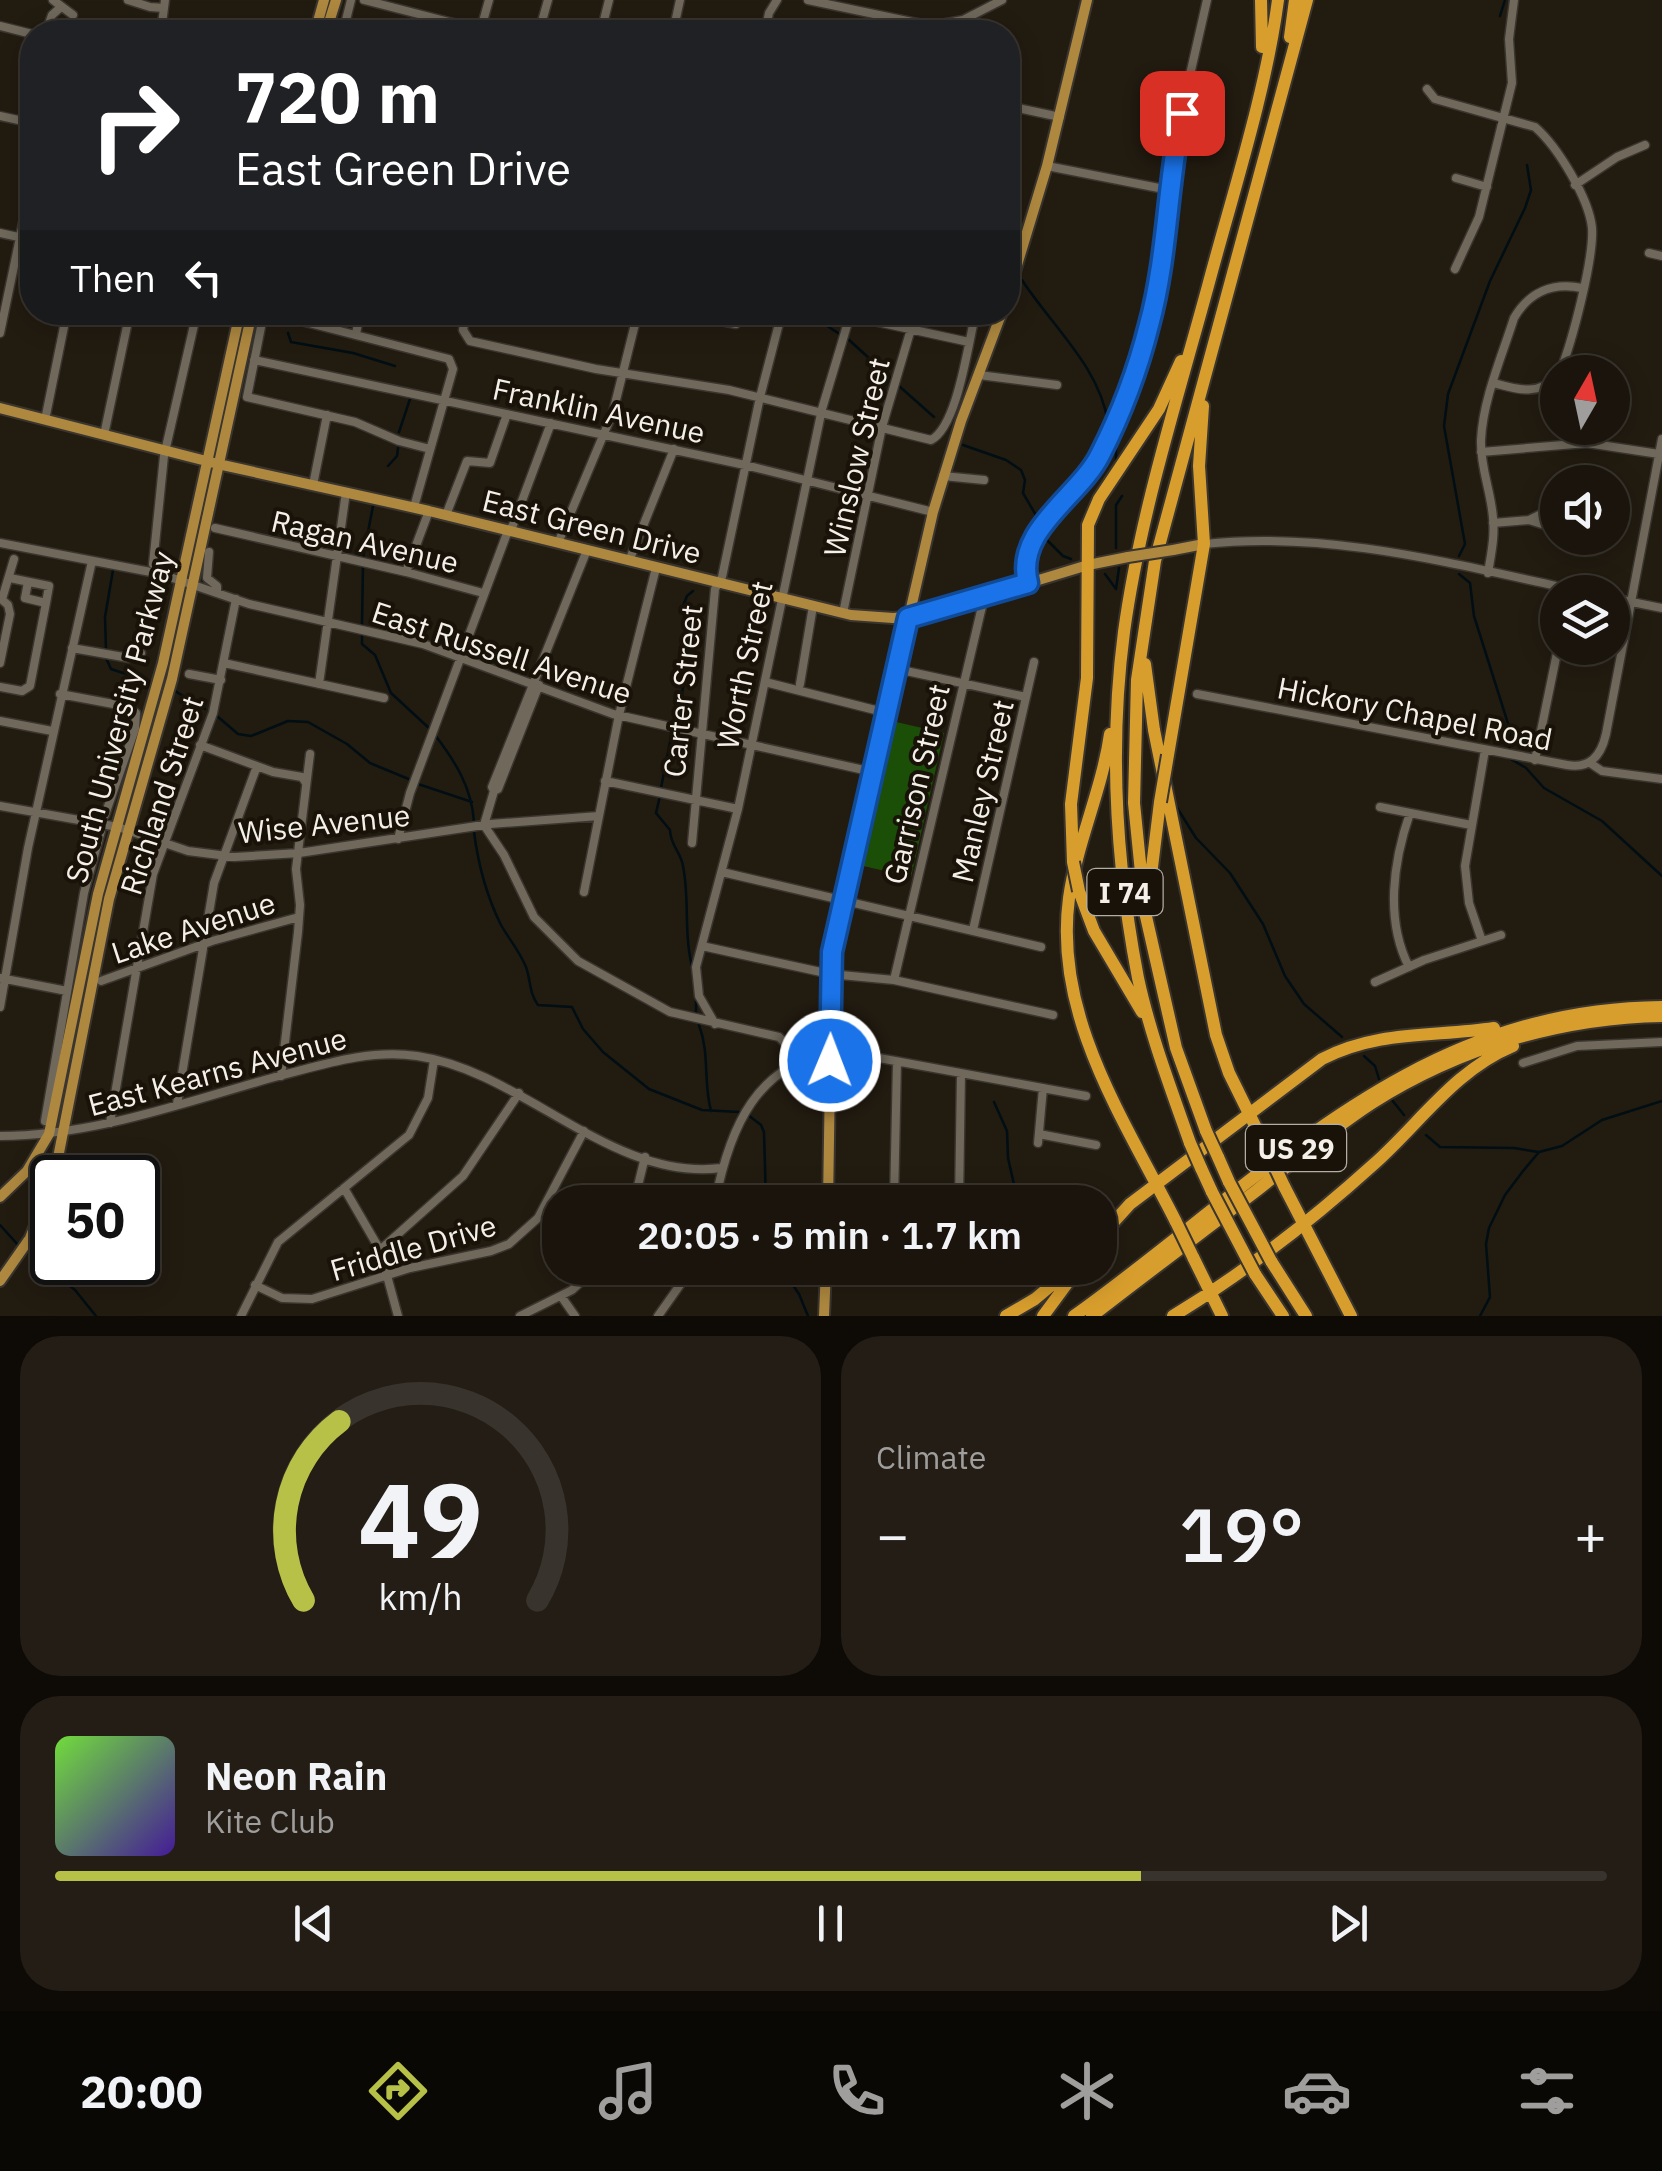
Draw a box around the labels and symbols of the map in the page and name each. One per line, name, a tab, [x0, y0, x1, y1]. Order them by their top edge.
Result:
pin	[1140, 71, 1225, 156]
street label: Winslow Street	[814, 354, 898, 560]
north arrow	[1540, 355, 1630, 445]
street label: Franklin Avenue	[489, 368, 709, 452]
street label: East Green Drive	[479, 480, 705, 572]
street label: Ragan Avenue	[268, 501, 462, 581]
street label: South University Parkway	[56, 547, 182, 887]
street label: Worth Street	[707, 577, 781, 753]
street label: East Russell Avenue	[367, 592, 637, 712]
street label: Carter Street	[654, 603, 710, 779]
street label: Hickory Chapel Road	[1274, 667, 1556, 759]
street label: Garrison Street	[874, 680, 958, 888]
street label: Richland Street	[110, 691, 212, 899]
street label: Manley Street	[942, 696, 1022, 886]
street label: Wise Avenue	[236, 795, 412, 851]
road number: I 74	[1088, 869, 1162, 915]
street label: Lake Avenue	[106, 882, 280, 972]
position arrow	[778, 1009, 882, 1113]
street label: East Kearns Avenue	[83, 1018, 351, 1124]
road number: US 29	[1246, 1125, 1346, 1171]
speed limit sign: 50	[30, 1155, 160, 1285]
street label: Friddle Drive	[326, 1205, 500, 1289]

